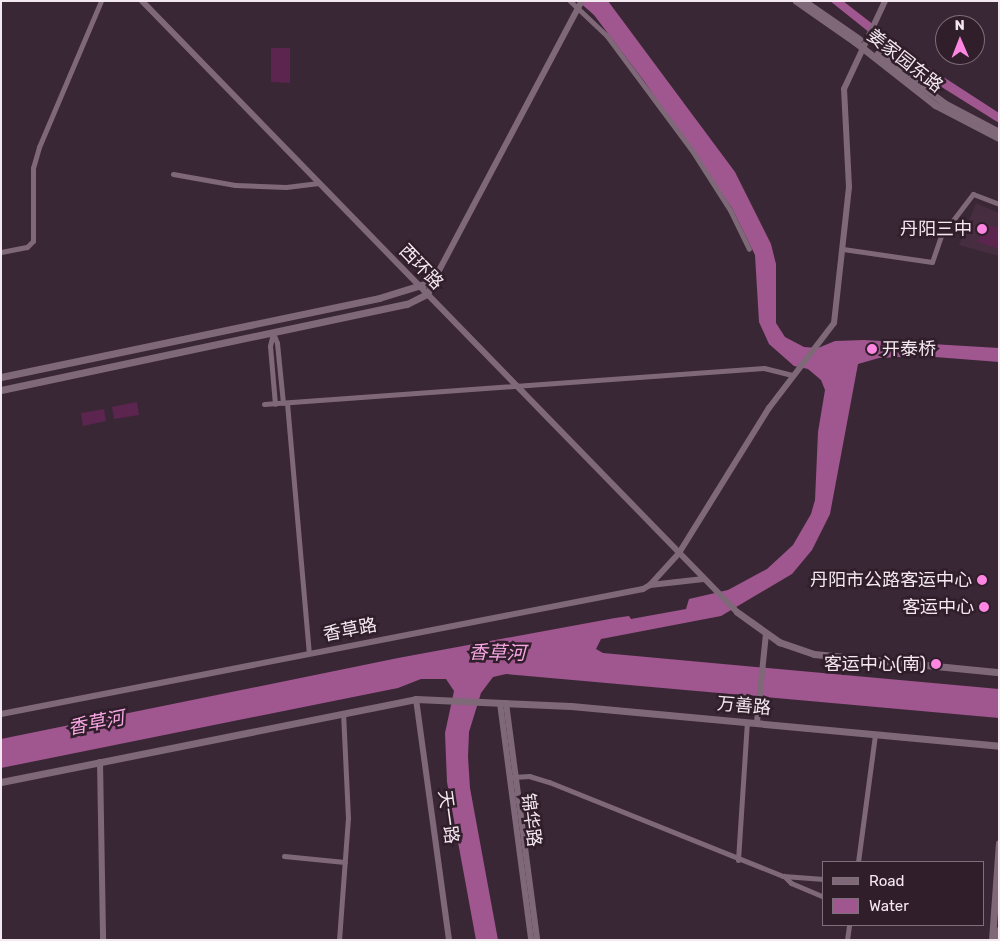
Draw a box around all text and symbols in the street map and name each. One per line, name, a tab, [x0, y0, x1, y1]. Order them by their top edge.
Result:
north arrow	[935, 15, 985, 65]
text: N	[955, 17, 965, 34]
street label: 姜家园东路	[863, 25, 947, 97]
place label: 丹阳三中	[900, 218, 972, 240]
marker: 丹阳三中	[976, 223, 988, 235]
street label: 西环路	[394, 240, 448, 294]
place label: 开泰桥	[882, 338, 936, 360]
marker: 开泰桥	[866, 343, 878, 355]
place label: 丹阳市公路客运中心	[810, 569, 972, 591]
marker: 丹阳市公路客运中心	[976, 574, 988, 586]
place label: 客运中心	[902, 596, 974, 618]
marker: 客运中心	[978, 601, 990, 613]
street label: 香草路	[321, 614, 379, 646]
water label: 香草河	[468, 641, 526, 665]
place label: 客运中心(南)	[824, 653, 926, 675]
marker: 客运中心(南)	[930, 658, 942, 670]
street label: 万善路	[716, 693, 772, 719]
water label: 香草河	[66, 706, 126, 740]
street label: 天一路	[434, 789, 462, 845]
street label: 锦华路	[517, 792, 545, 848]
legend	[822, 861, 985, 926]
text: Road	[869, 872, 905, 890]
text: Water	[869, 897, 909, 915]

